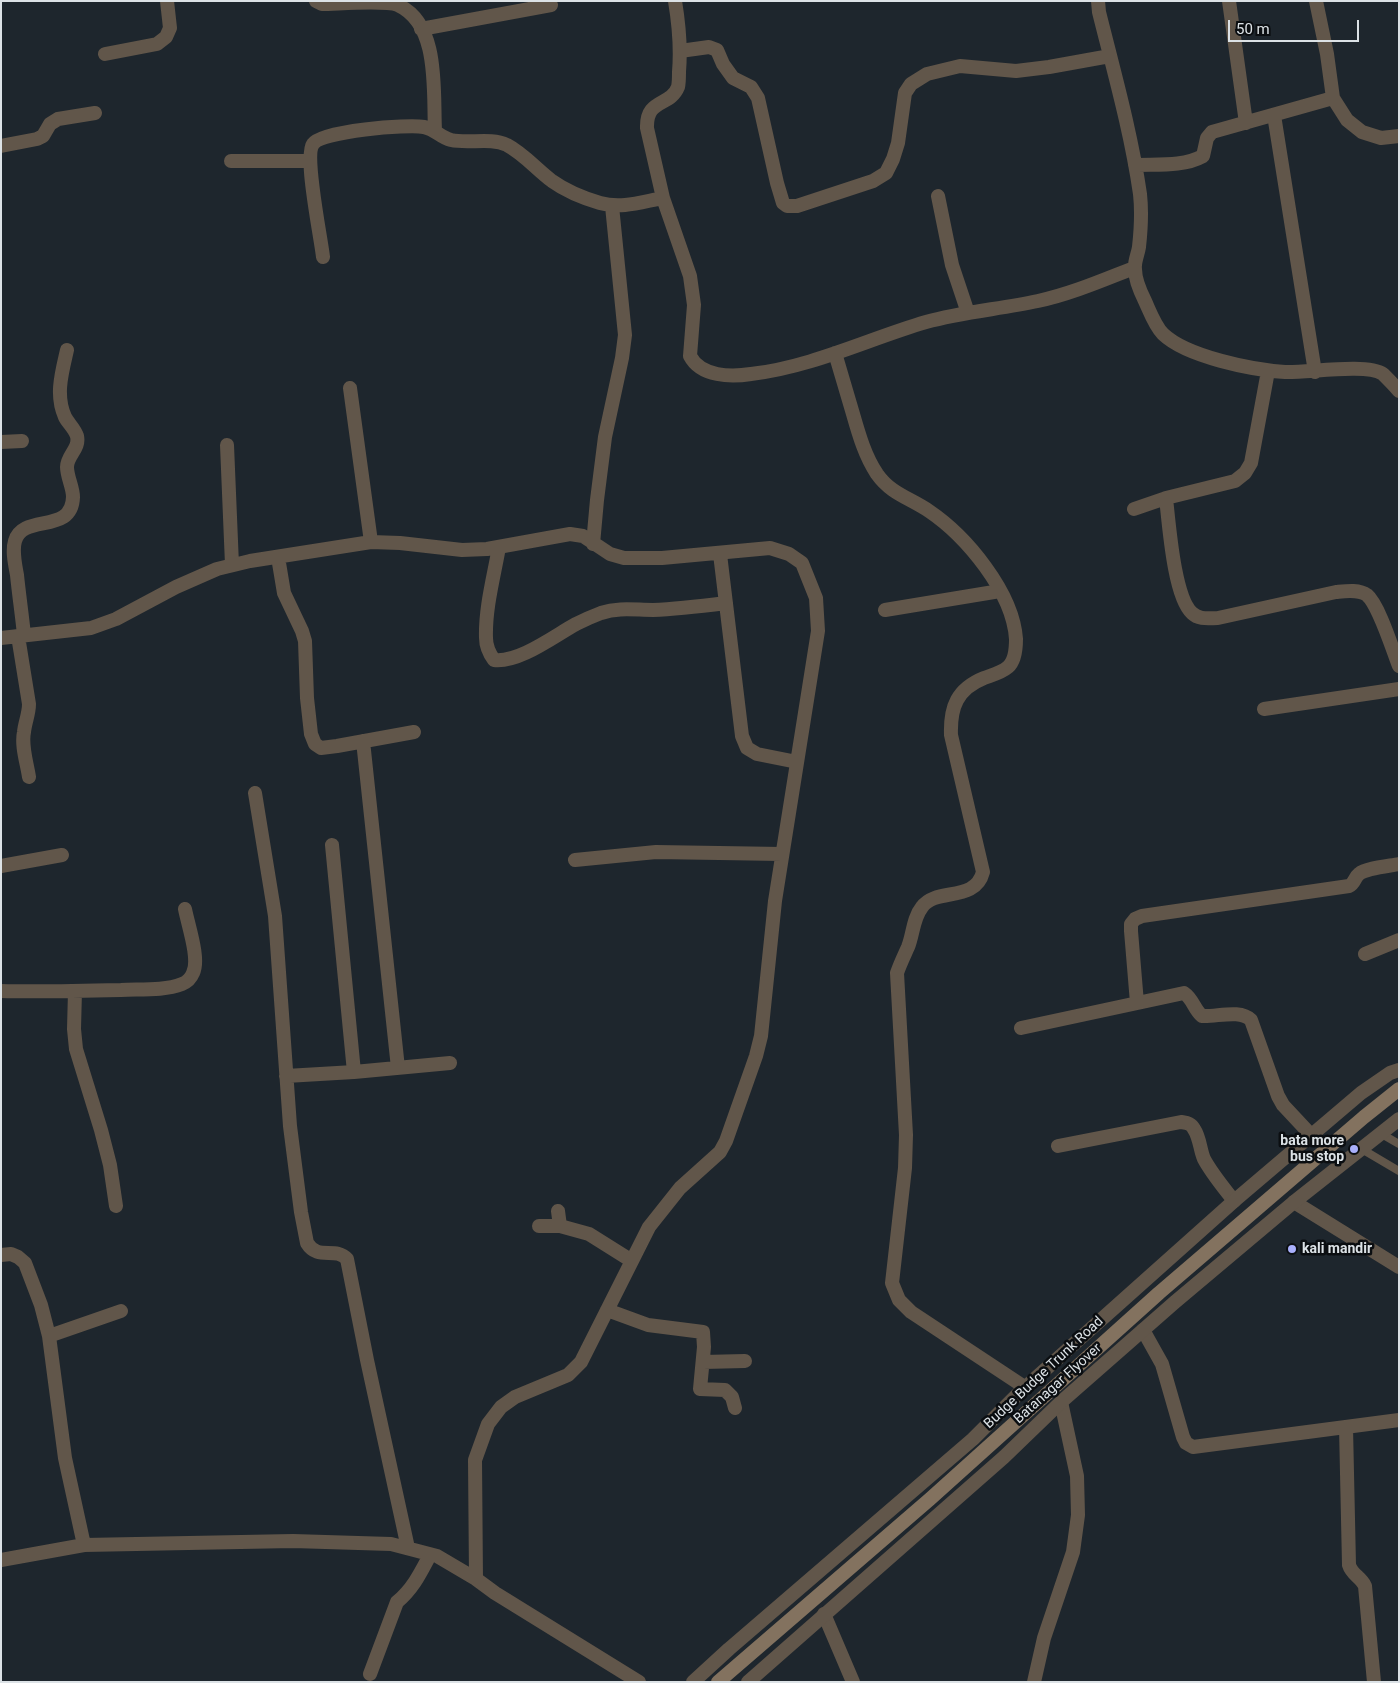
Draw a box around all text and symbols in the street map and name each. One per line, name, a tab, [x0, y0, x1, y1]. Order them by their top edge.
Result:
scale bar	[1230, 10, 1361, 42]
text: 50 m	[1236, 20, 1270, 38]
place label: bata more bus stop	[1280, 1133, 1344, 1166]
marker: bata more bus stop	[1348, 1143, 1360, 1155]
place label: kali mandir	[1302, 1241, 1372, 1257]
marker: kali mandir	[1286, 1243, 1298, 1255]
street label: Budge Budge Trunk Road	[981, 1313, 1107, 1433]
street label: Batanagar Flyover	[1011, 1340, 1105, 1428]

